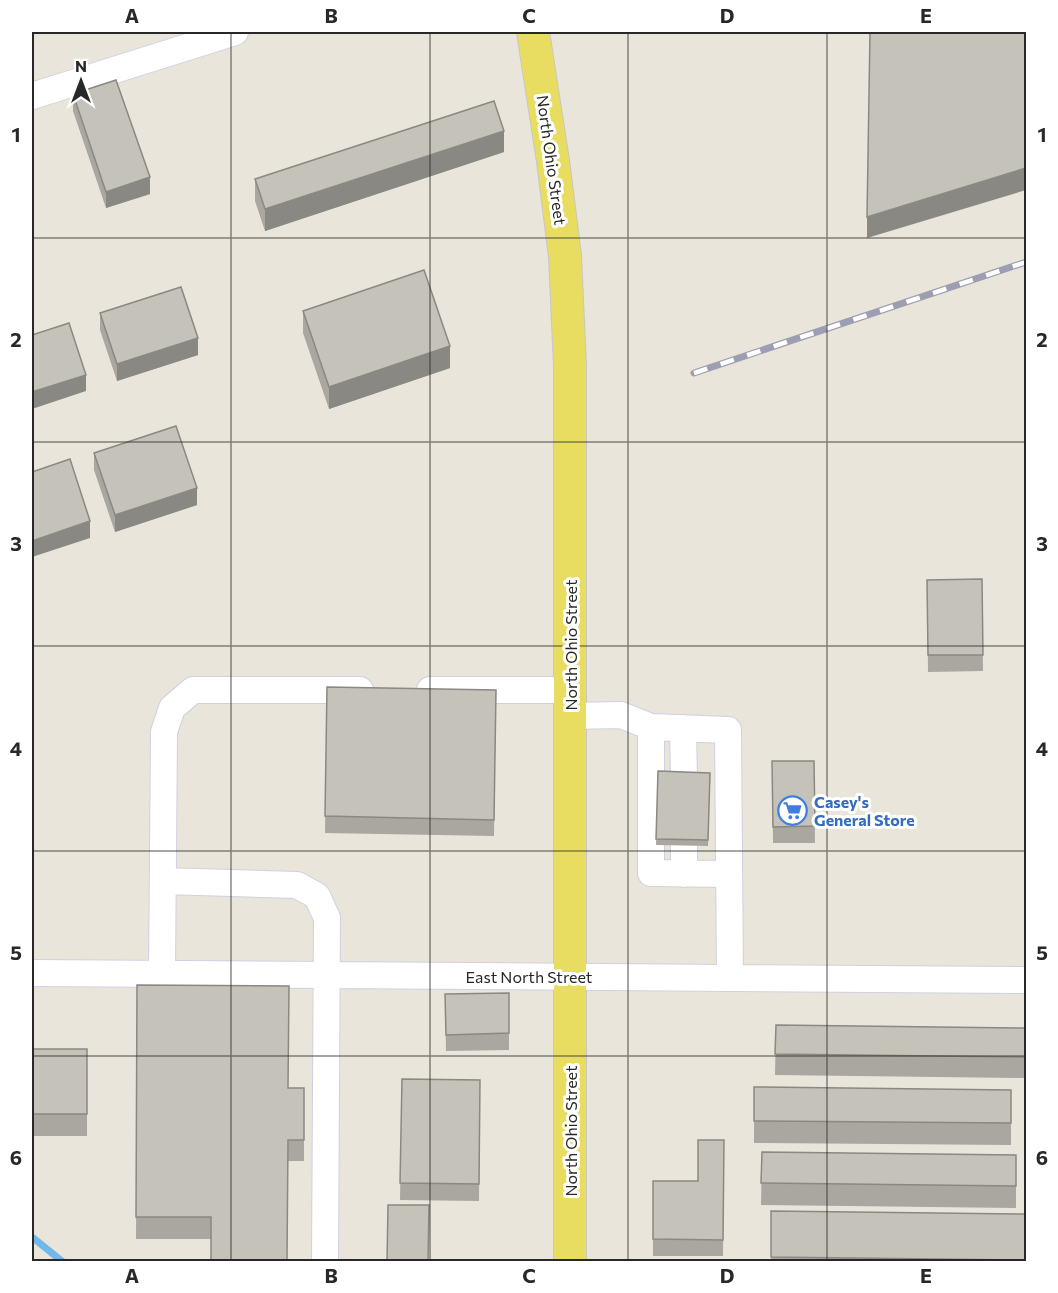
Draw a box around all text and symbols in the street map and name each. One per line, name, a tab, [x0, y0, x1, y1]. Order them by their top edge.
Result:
text: A	[125, 3, 139, 27]
text: B	[324, 3, 338, 27]
text: C	[522, 3, 536, 27]
text: D	[720, 3, 734, 27]
text: E	[920, 3, 932, 27]
north arrow	[51, 51, 111, 111]
text: N	[75, 56, 87, 75]
street label: North Ohio Street	[533, 94, 571, 227]
text: 1	[11, 122, 21, 146]
text: 1	[1037, 122, 1047, 146]
text: 2	[10, 327, 22, 351]
text: 2	[1036, 327, 1048, 351]
text: 3	[10, 531, 22, 555]
text: 3	[1036, 531, 1048, 555]
street label: North Ohio Street	[561, 579, 580, 711]
text: 4	[10, 736, 22, 760]
text: 4	[1036, 736, 1048, 760]
place label: Casey's General Store	[814, 792, 915, 829]
supermarket icon: Casey's General Store	[777, 794, 809, 826]
text: 5	[10, 940, 22, 964]
text: 5	[1036, 940, 1048, 964]
street label: East North Street	[466, 967, 593, 986]
street label: North Ohio Street	[561, 1065, 580, 1197]
text: 6	[10, 1145, 22, 1169]
text: 6	[1036, 1145, 1048, 1169]
text: A	[125, 1263, 139, 1287]
text: B	[324, 1263, 338, 1287]
text: C	[522, 1263, 536, 1287]
text: D	[720, 1263, 734, 1287]
text: E	[920, 1263, 932, 1287]

